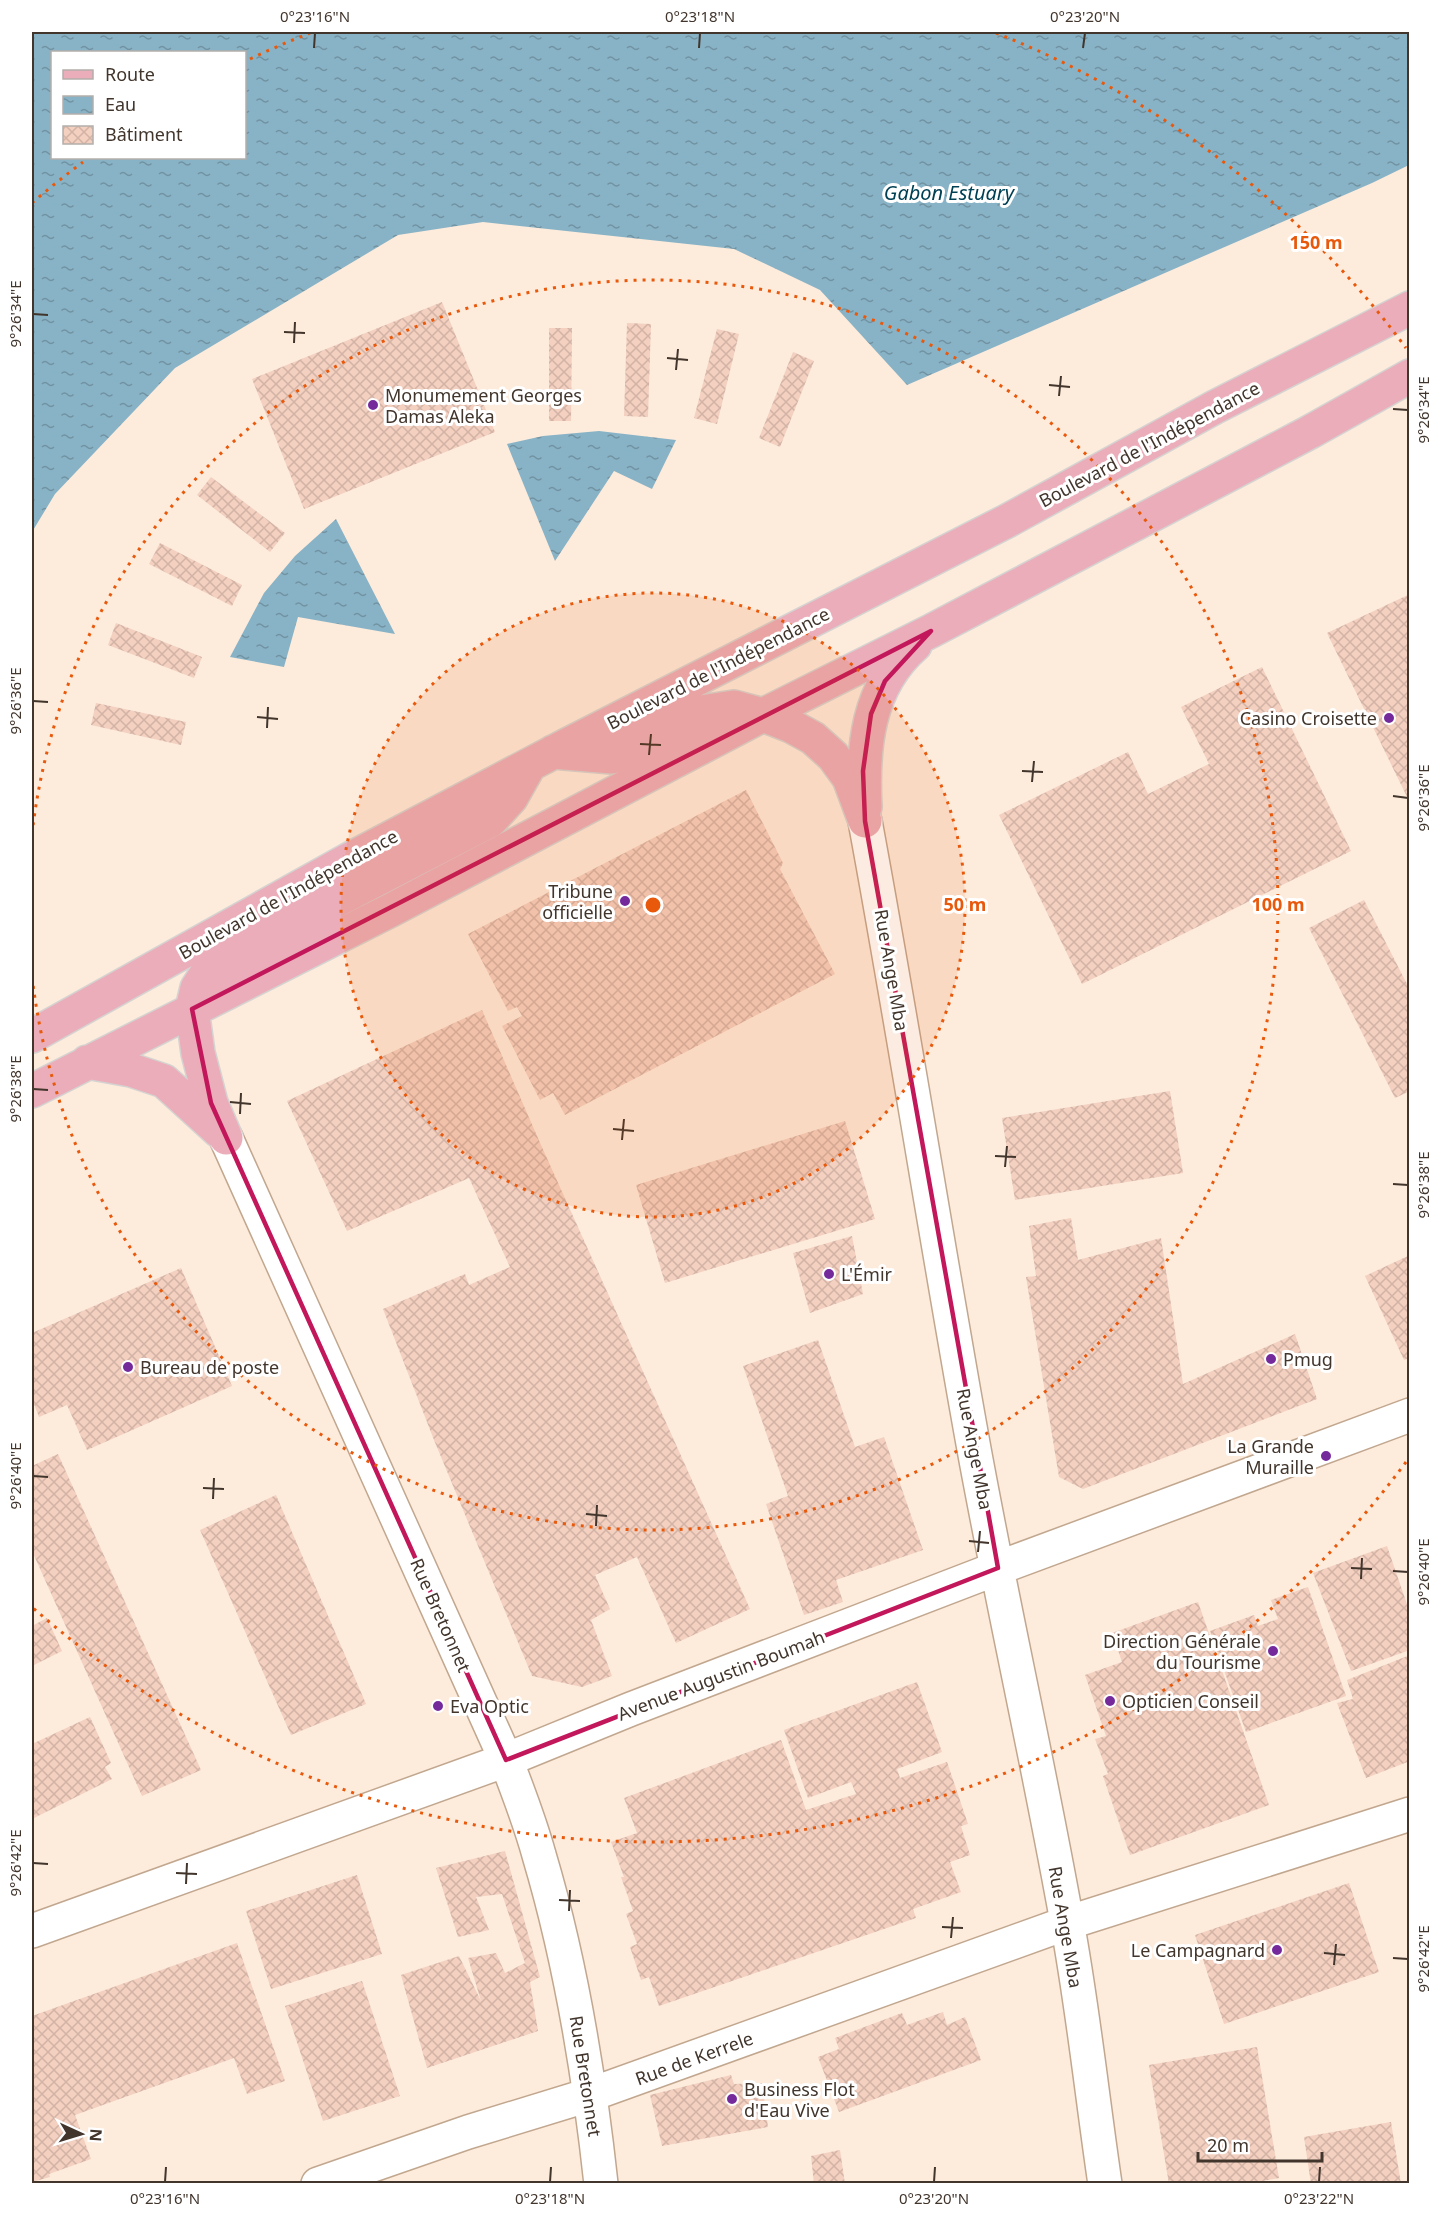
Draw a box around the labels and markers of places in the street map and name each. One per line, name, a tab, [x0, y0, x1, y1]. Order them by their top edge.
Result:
place label: Monumement Georges Damas Aleka	[385, 383, 582, 428]
marker: Monumement Georges Damas Aleka	[366, 398, 380, 412]
place label: Casino Croisette	[1240, 706, 1377, 730]
marker: Casino Croisette	[1382, 711, 1396, 725]
place label: Tribune officielle	[542, 879, 613, 924]
marker: Tribune officielle	[618, 894, 632, 908]
centre of rings	[643, 895, 663, 915]
place label: L'Émir	[841, 1262, 893, 1286]
marker: L'Émir	[822, 1267, 836, 1281]
place label: Pmug	[1283, 1347, 1333, 1371]
marker: Pmug	[1264, 1352, 1278, 1366]
place label: Bureau de poste	[140, 1355, 279, 1379]
marker: Bureau de poste	[121, 1360, 135, 1374]
place label: La Grande Muraille	[1227, 1434, 1314, 1479]
marker: La Grande Muraille	[1319, 1449, 1333, 1463]
place label: Direction Générale du Tourisme	[1103, 1629, 1261, 1674]
marker: Direction Générale du Tourisme	[1266, 1644, 1280, 1658]
place label: Opticien Conseil	[1122, 1689, 1259, 1713]
place label: Eva Optic	[450, 1694, 529, 1718]
marker: Opticien Conseil	[1103, 1694, 1117, 1708]
marker: Eva Optic	[431, 1699, 445, 1713]
place label: Le Campagnard	[1131, 1938, 1265, 1962]
marker: Le Campagnard	[1270, 1943, 1284, 1957]
place label: Business Flot d'Eau Vive	[744, 2077, 855, 2122]
marker: Business Flot d'Eau Vive	[725, 2092, 739, 2106]

